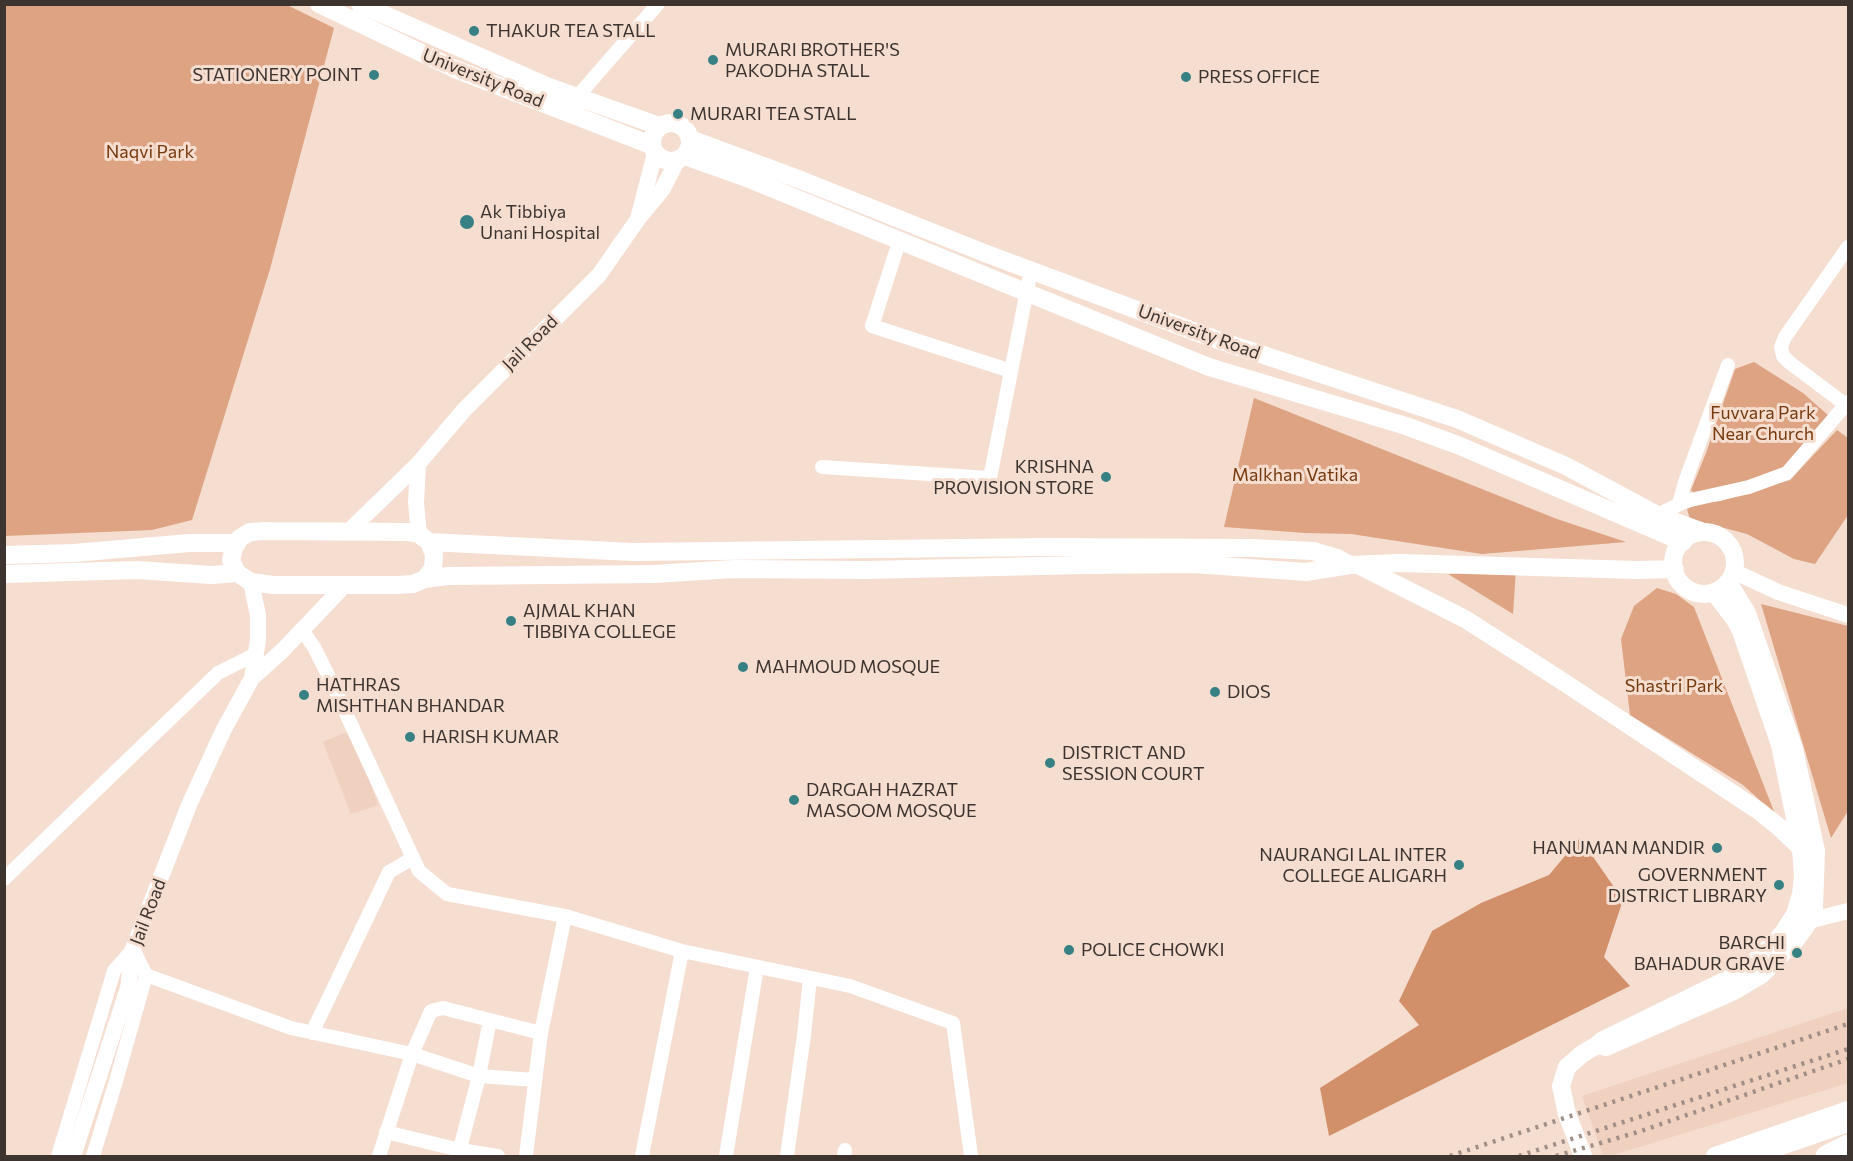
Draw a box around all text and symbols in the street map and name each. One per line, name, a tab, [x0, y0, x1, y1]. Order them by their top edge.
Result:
place label: THAKUR TEA STALL	[486, 20, 656, 42]
marker: THAKUR TEA STALL	[467, 24, 481, 38]
place label: MURARI BROTHER'S PAKODHA STALL	[725, 39, 900, 82]
street label: University Road	[419, 44, 547, 112]
marker: MURARI BROTHER'S PAKODHA STALL	[706, 53, 720, 67]
place label: STATIONERY POINT	[192, 64, 362, 86]
place label: PRESS OFFICE	[1198, 66, 1320, 88]
marker: STATIONERY POINT	[367, 68, 381, 82]
marker: PRESS OFFICE	[1179, 70, 1193, 84]
place label: MURARI TEA STALL	[690, 103, 857, 125]
marker: MURARI TEA STALL	[671, 107, 685, 121]
park label: Naqvi Park	[106, 141, 194, 163]
place label: Ak Tibbiya Unani Hospital	[480, 201, 600, 244]
marker: Ak Tibbiya Unani Hospital	[458, 213, 476, 231]
street label: University Road	[1135, 300, 1263, 364]
street label: Jail Road	[498, 311, 562, 375]
park label: Fuvvara Park Near Church	[1710, 402, 1816, 444]
place label: KRISHNA PROVISION STORE	[933, 456, 1094, 498]
park label: Malkhan Vatika	[1232, 464, 1358, 486]
marker: KRISHNA PROVISION STORE	[1099, 470, 1113, 484]
place label: AJMAL KHAN TIBBIYA COLLEGE	[523, 600, 676, 642]
marker: AJMAL KHAN TIBBIYA COLLEGE	[504, 614, 518, 628]
place label: MAHMOUD MOSQUE	[755, 656, 940, 678]
marker: MAHMOUD MOSQUE	[736, 660, 750, 674]
place label: HATHRAS MISHTHAN BHANDAR	[316, 674, 505, 716]
park label: Shastri Park	[1625, 675, 1723, 697]
place label: DIOS	[1227, 681, 1271, 703]
marker: DIOS	[1208, 685, 1222, 699]
marker: HATHRAS MISHTHAN BHANDAR	[297, 688, 311, 702]
place label: HARISH KUMAR	[422, 726, 559, 748]
marker: HARISH KUMAR	[403, 730, 417, 744]
place label: DISTRICT AND SESSION COURT	[1062, 742, 1205, 784]
marker: DISTRICT AND SESSION COURT	[1043, 756, 1057, 770]
place label: DARGAH HAZRAT MASOOM MOSQUE	[806, 779, 977, 822]
marker: DARGAH HAZRAT MASOOM MOSQUE	[787, 793, 801, 807]
place label: HANUMAN MANDIR	[1532, 837, 1705, 859]
marker: HANUMAN MANDIR	[1710, 841, 1724, 855]
place label: NAURANGI LAL INTER COLLEGE ALIGARH	[1259, 844, 1447, 886]
marker: NAURANGI LAL INTER COLLEGE ALIGARH	[1452, 858, 1466, 872]
place label: GOVERNMENT DISTRICT LIBRARY	[1608, 864, 1767, 906]
street label: Jail Road	[125, 876, 171, 948]
marker: GOVERNMENT DISTRICT LIBRARY	[1772, 878, 1786, 892]
place label: BARCHI BAHADUR GRAVE	[1634, 932, 1785, 974]
place label: POLICE CHOWKI	[1081, 939, 1224, 961]
marker: POLICE CHOWKI	[1062, 943, 1076, 957]
marker: BARCHI BAHADUR GRAVE	[1790, 946, 1804, 960]

